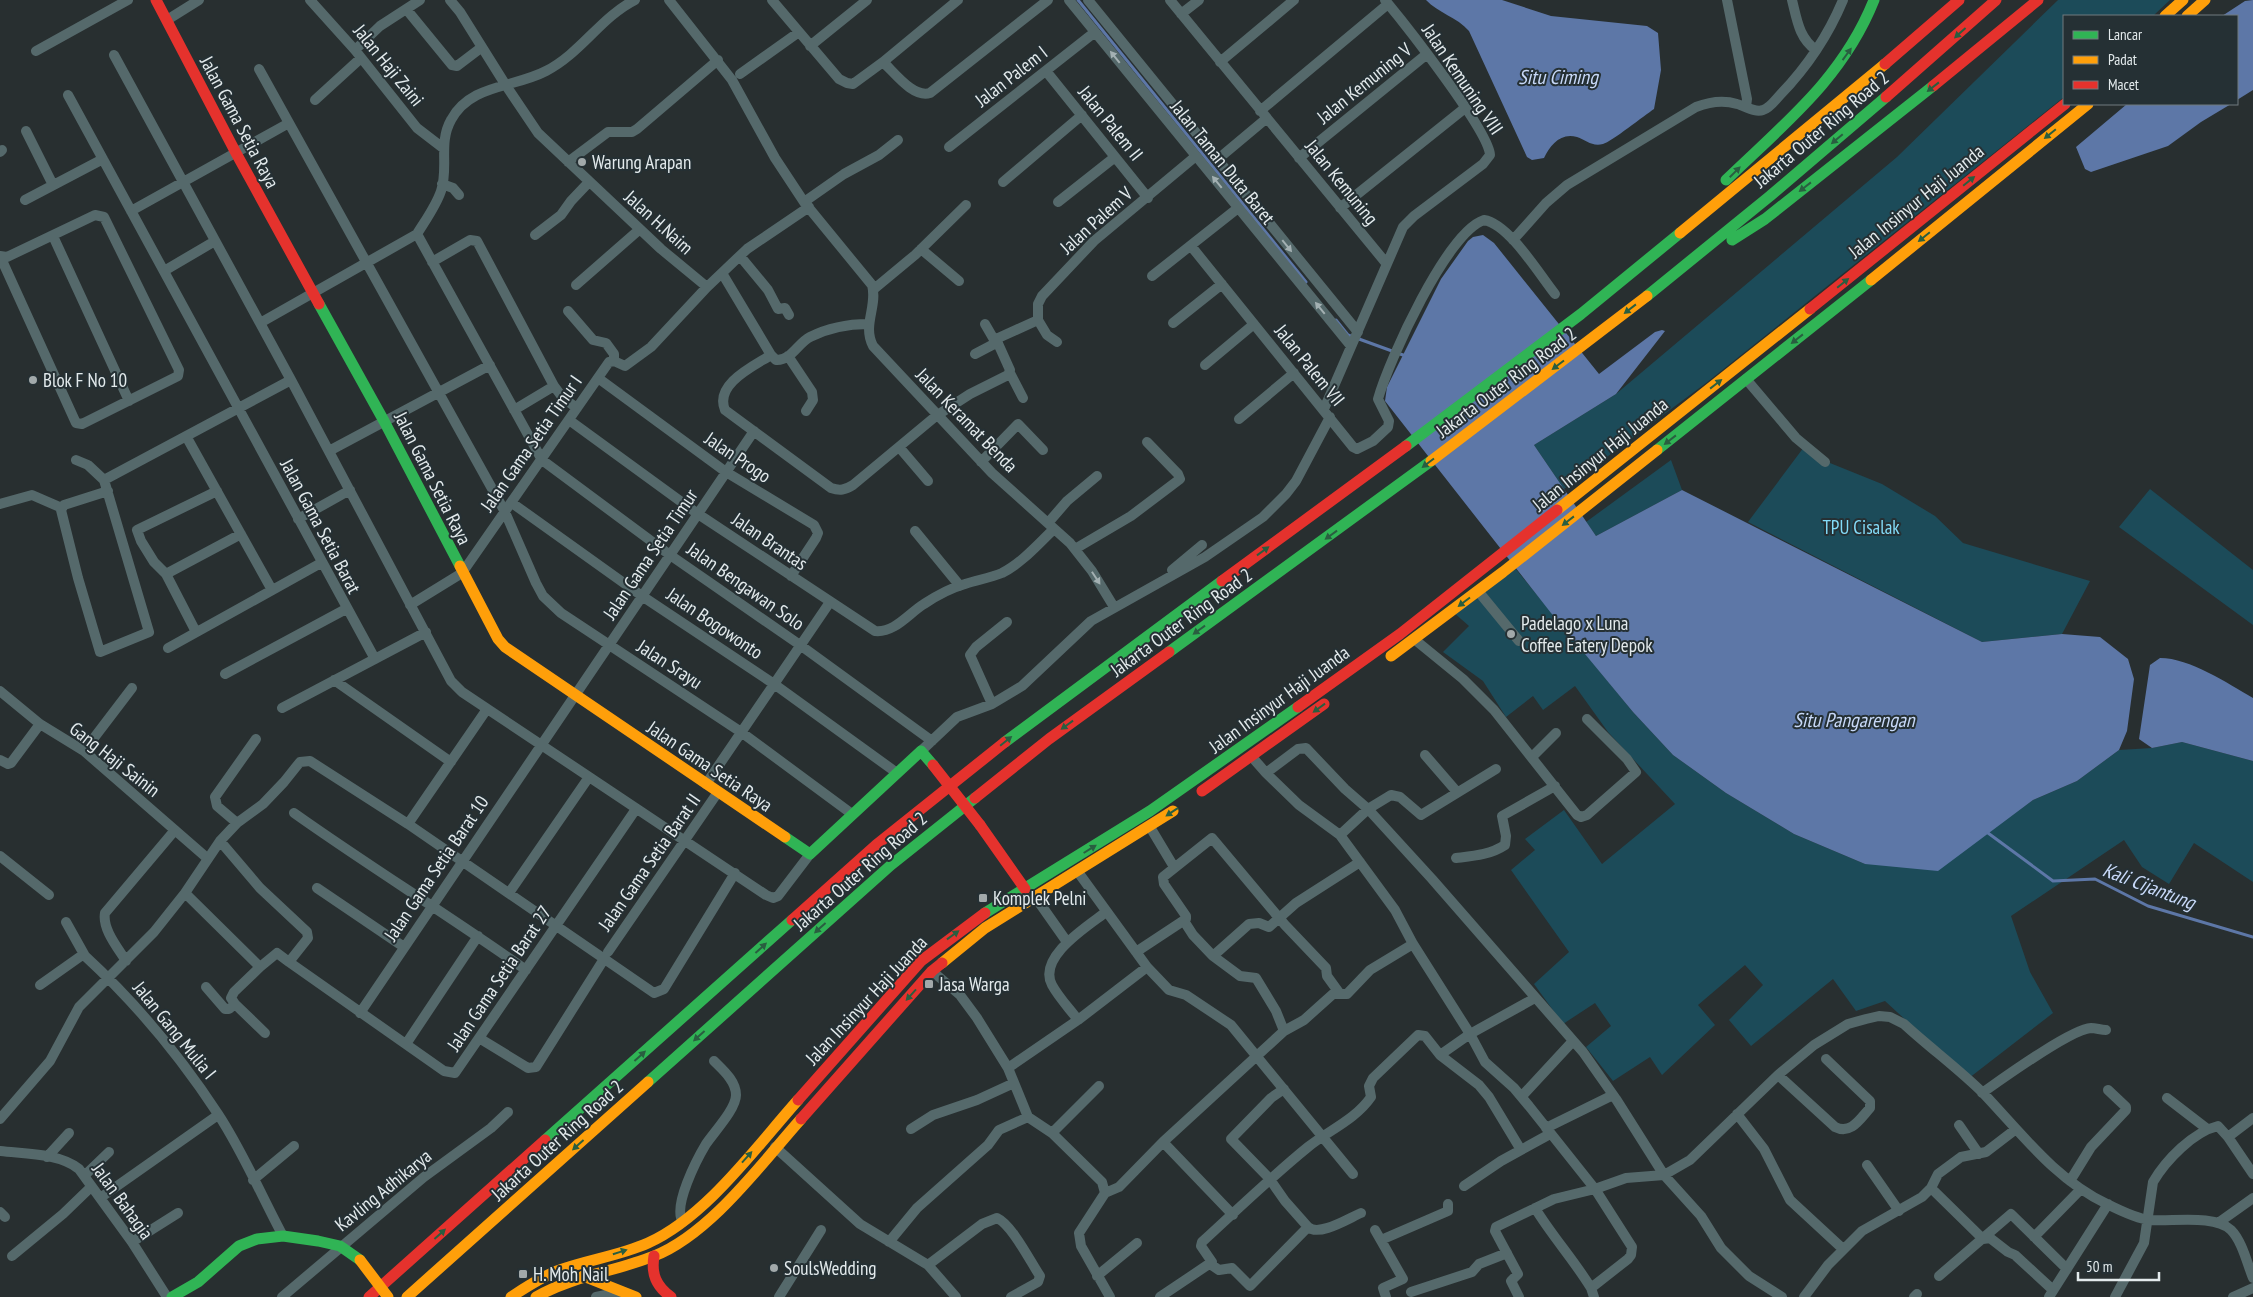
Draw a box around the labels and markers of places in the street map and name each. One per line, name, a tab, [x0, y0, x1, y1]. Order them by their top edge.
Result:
place label: Warung Arapan	[592, 150, 691, 174]
marker: Warung Arapan	[576, 156, 588, 168]
place label: Blok F No 10	[43, 368, 127, 392]
marker: Blok F No 10	[27, 374, 39, 386]
place label: Padelago x Luna Coffee Eatery Depok	[1521, 611, 1653, 657]
marker: Padelago x Luna Coffee Eatery Depok	[1505, 628, 1517, 640]
place label: Komplek Pelni	[993, 886, 1086, 910]
marker: Komplek Pelni	[977, 892, 989, 904]
place label: Jasa Warga	[938, 972, 1010, 996]
marker: Jasa Warga	[923, 978, 935, 990]
place label: SoulsWedding	[784, 1256, 877, 1280]
place label: H. Moh Nail	[533, 1262, 609, 1286]
marker: SoulsWedding	[768, 1262, 780, 1274]
marker: H. Moh Nail	[517, 1268, 529, 1280]

